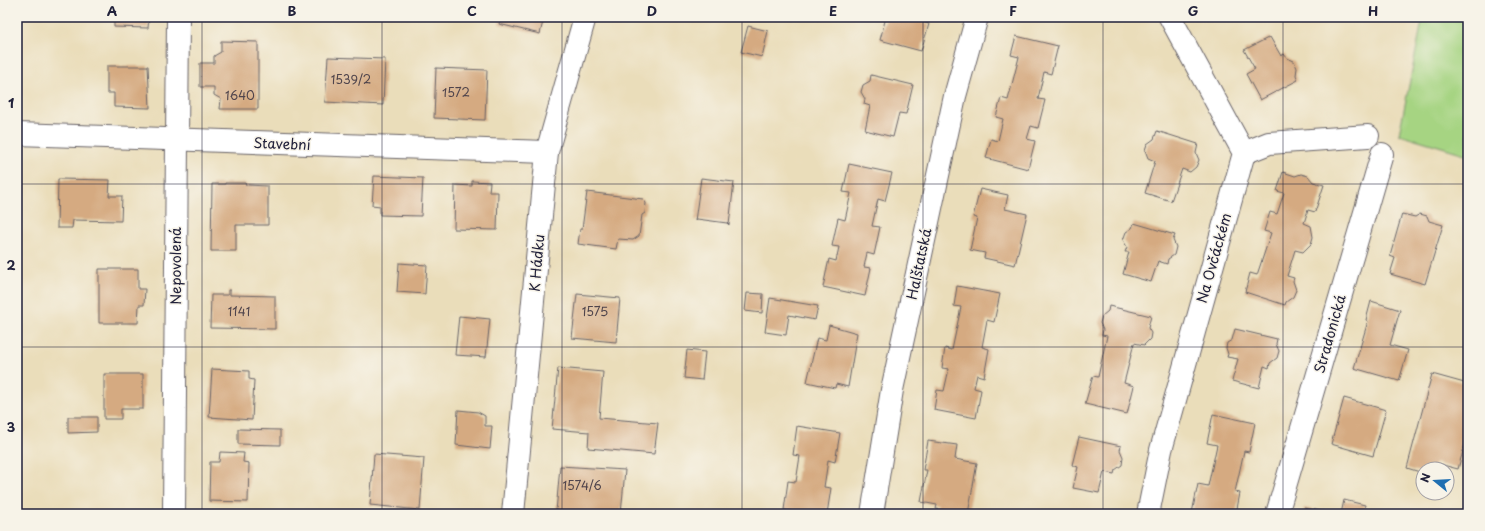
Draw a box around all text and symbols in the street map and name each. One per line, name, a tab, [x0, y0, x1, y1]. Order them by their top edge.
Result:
text: A	[107, 1, 117, 20]
text: B	[288, 1, 297, 20]
text: C	[467, 1, 477, 20]
text: D	[647, 1, 657, 20]
text: E	[829, 1, 837, 20]
text: F	[1009, 1, 1017, 20]
text: G	[1188, 1, 1198, 20]
text: H	[1368, 1, 1378, 20]
house number: 1539/2	[331, 70, 371, 88]
house number: 1572	[442, 83, 470, 101]
house number: 1640	[225, 86, 255, 104]
text: 1	[8, 93, 14, 112]
street label: Stavební	[253, 132, 311, 155]
street label: Na Ovčáckém	[1191, 210, 1236, 305]
street label: Halštatská	[901, 226, 936, 302]
street label: Nepovolená	[165, 227, 186, 305]
street label: K Hádku	[524, 233, 549, 293]
text: 2	[6, 255, 16, 274]
street label: Stradonická	[1308, 292, 1351, 376]
house number: 1141	[228, 302, 250, 320]
house number: 1575	[582, 302, 608, 320]
text: 3	[7, 417, 16, 436]
north arrow	[1415, 461, 1455, 501]
text: N	[1416, 471, 1435, 485]
house number: 1574/6	[562, 476, 602, 494]

